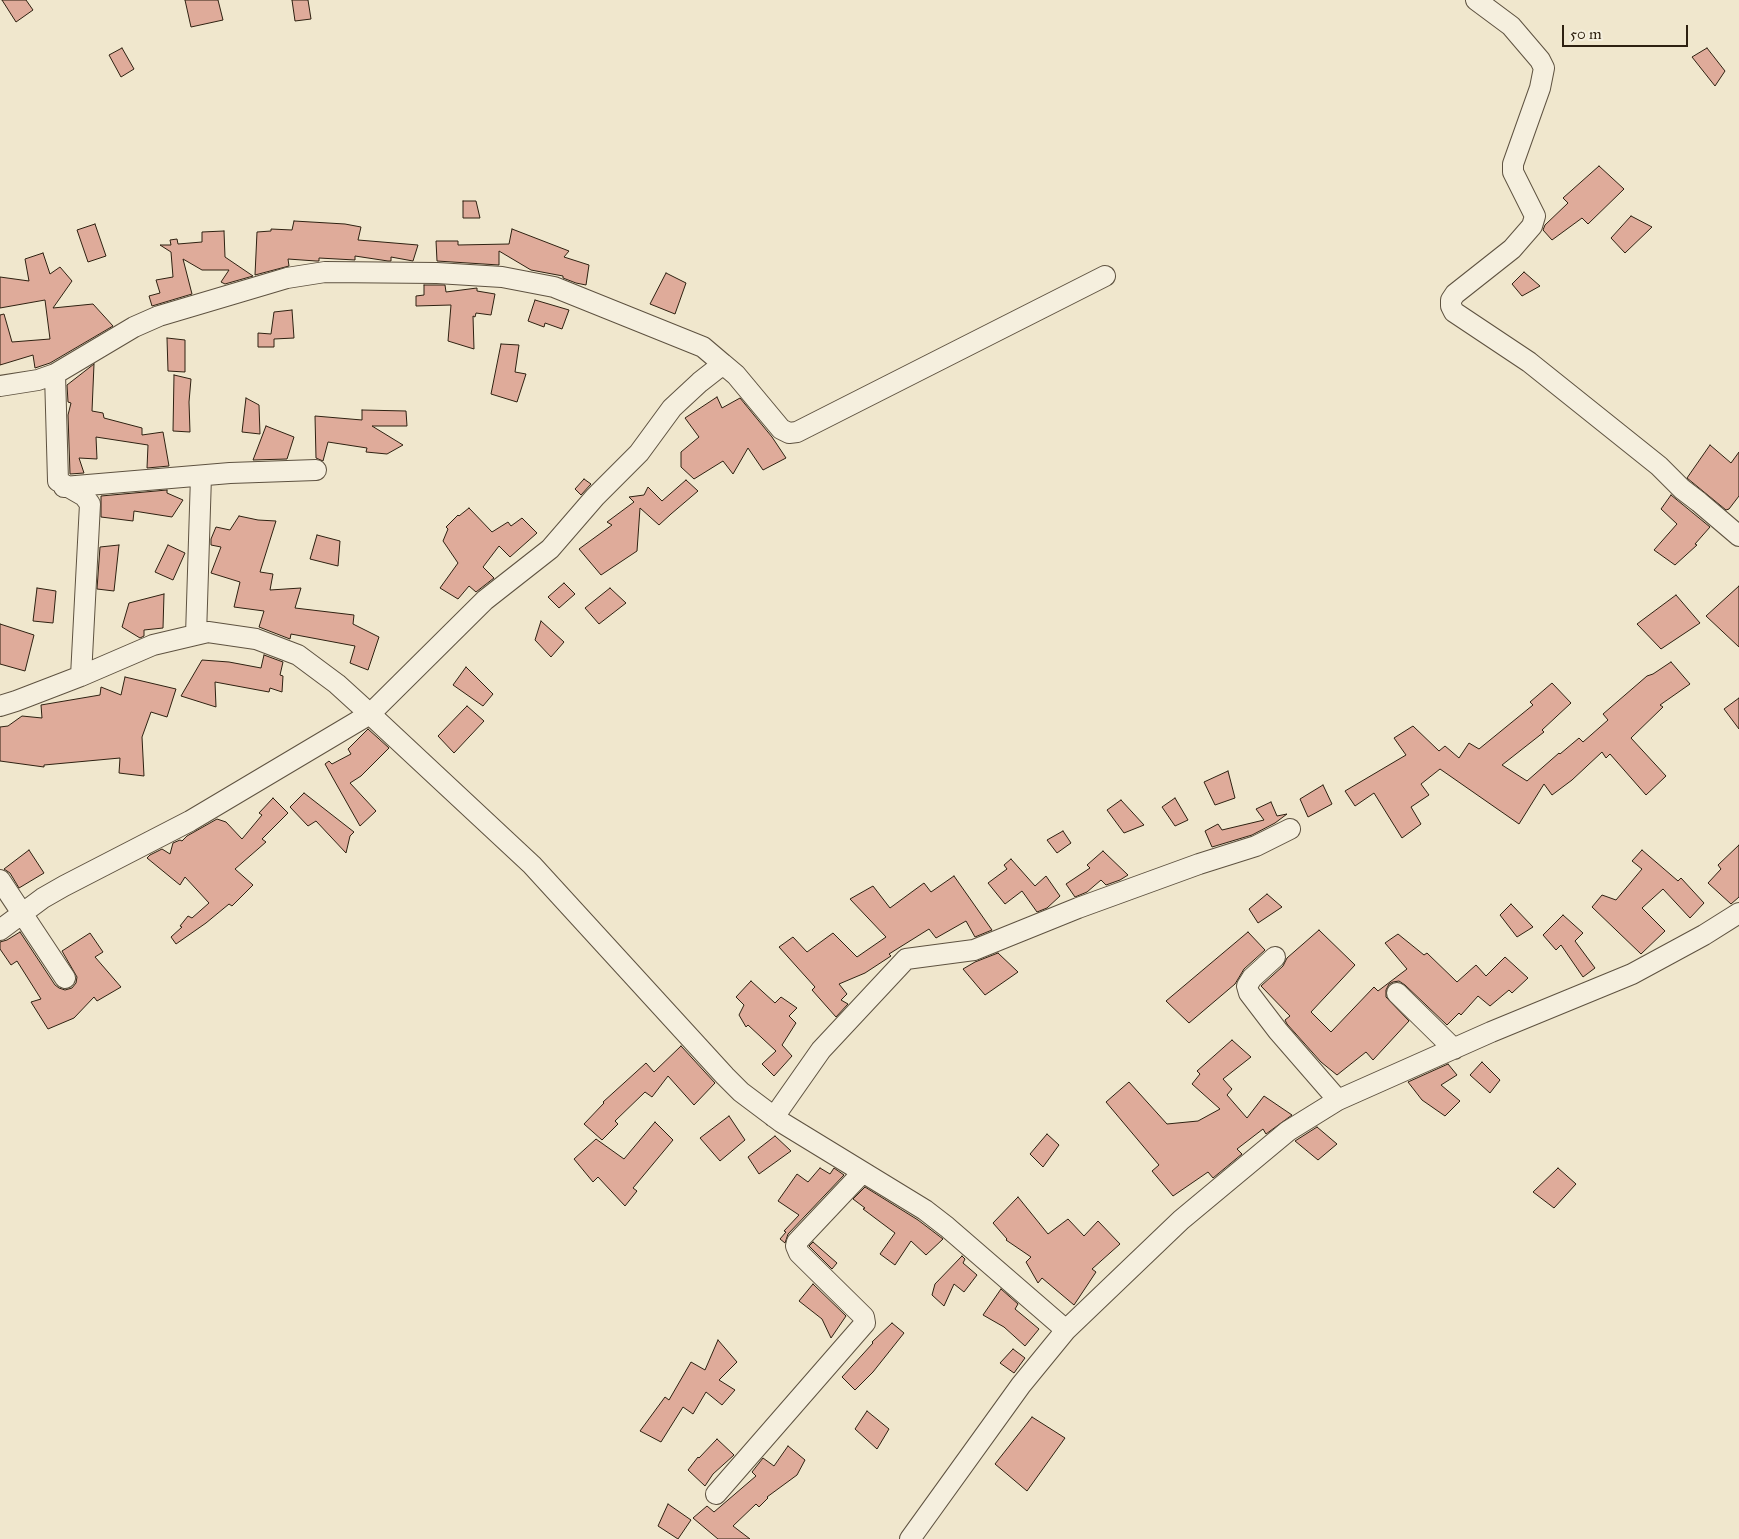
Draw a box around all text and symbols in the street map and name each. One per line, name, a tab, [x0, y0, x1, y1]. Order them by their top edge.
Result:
scale bar	[1564, 15, 1690, 47]
text: 50 m	[1570, 25, 1602, 43]

